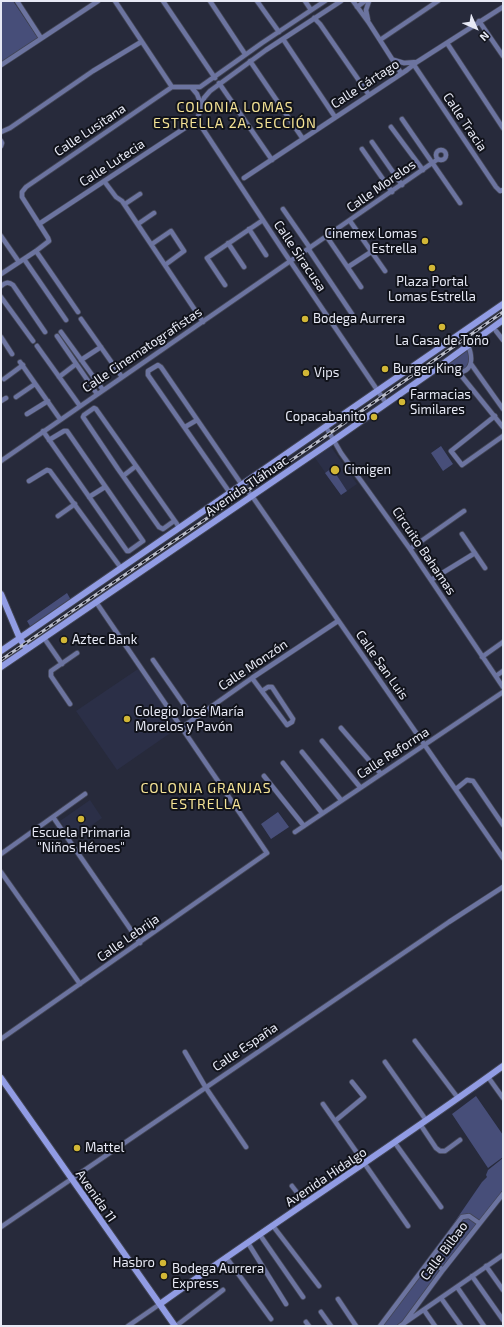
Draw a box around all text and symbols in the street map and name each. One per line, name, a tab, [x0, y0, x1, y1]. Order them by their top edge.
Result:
north arrow	[456, 8, 496, 48]
text: N	[477, 29, 492, 44]
street label: Calle Cártago	[328, 56, 402, 112]
street label: Calle Tracia	[440, 90, 490, 154]
district label: COLONIA LOMAS ESTRELLA 2A. SECCIÓN	[153, 99, 317, 132]
street label: Calle Lusitana	[51, 100, 129, 160]
street label: Calle Lutecia	[76, 136, 148, 190]
street label: Calle Morelos	[343, 156, 419, 216]
street label: Calle Siracusa	[270, 217, 330, 295]
place label: Cinemex Lomas Estrella	[325, 226, 417, 257]
marker: Cinemex Lomas Estrella	[420, 236, 430, 246]
marker: Plaza Portal Lomas Estrella	[427, 263, 437, 273]
place label: Plaza Portal Lomas Estrella	[388, 274, 476, 305]
street label: Calle Cinematografistas	[79, 304, 205, 396]
place label: Bodega Aurrera	[313, 311, 405, 327]
marker: Bodega Aurrera	[300, 314, 310, 324]
marker: La Casa de Toño	[437, 322, 447, 332]
place label: La Casa de Toño	[395, 333, 489, 349]
place label: Burger King	[393, 361, 462, 377]
marker: Burger King	[380, 364, 390, 374]
place label: Vips	[314, 365, 339, 381]
marker: Vips	[301, 368, 311, 378]
place label: Farmacias Similares	[410, 387, 471, 418]
marker: Farmacias Similares	[397, 397, 407, 407]
place label: Copacabanito	[285, 409, 366, 425]
marker: Copacabanito	[369, 412, 379, 422]
street label: Avenida Tláhuac	[202, 452, 292, 520]
place label: Cimigen	[344, 462, 391, 478]
marker: Cimigen	[329, 464, 341, 476]
street label: Circuito Bahamas	[389, 504, 459, 598]
street label: Calle San Luis	[352, 627, 412, 703]
place label: Aztec Bank	[72, 632, 137, 648]
marker: Aztec Bank	[59, 635, 69, 645]
street label: Calle Monzón	[215, 636, 291, 694]
place label: Colegio José María Morelos y Pavón	[135, 704, 244, 735]
marker: Colegio José María Morelos y Pavón	[122, 714, 132, 724]
street label: Calle Reforma	[354, 724, 432, 782]
district label: COLONIA GRANJAS ESTRELLA	[140, 780, 272, 812]
marker: Escuela Primaria "Niños Héroes"	[76, 814, 86, 824]
place label: Escuela Primaria "Niños Héroes"	[32, 825, 130, 856]
street label: Calle Lebrija	[94, 911, 162, 965]
street label: Calle España	[209, 1019, 281, 1075]
place label: Mattel	[85, 1140, 124, 1156]
marker: Mattel	[72, 1143, 82, 1153]
street label: Avenida Hidalgo	[282, 1144, 370, 1210]
street label: Avenida 11	[72, 1167, 120, 1225]
street label: Calle Bilbao	[417, 1219, 471, 1283]
place label: Hasbro	[113, 1255, 155, 1271]
marker: Hasbro	[158, 1258, 168, 1268]
place label: Bodega Aurrera Express	[172, 1261, 264, 1292]
marker: Bodega Aurrera Express	[159, 1271, 169, 1281]

